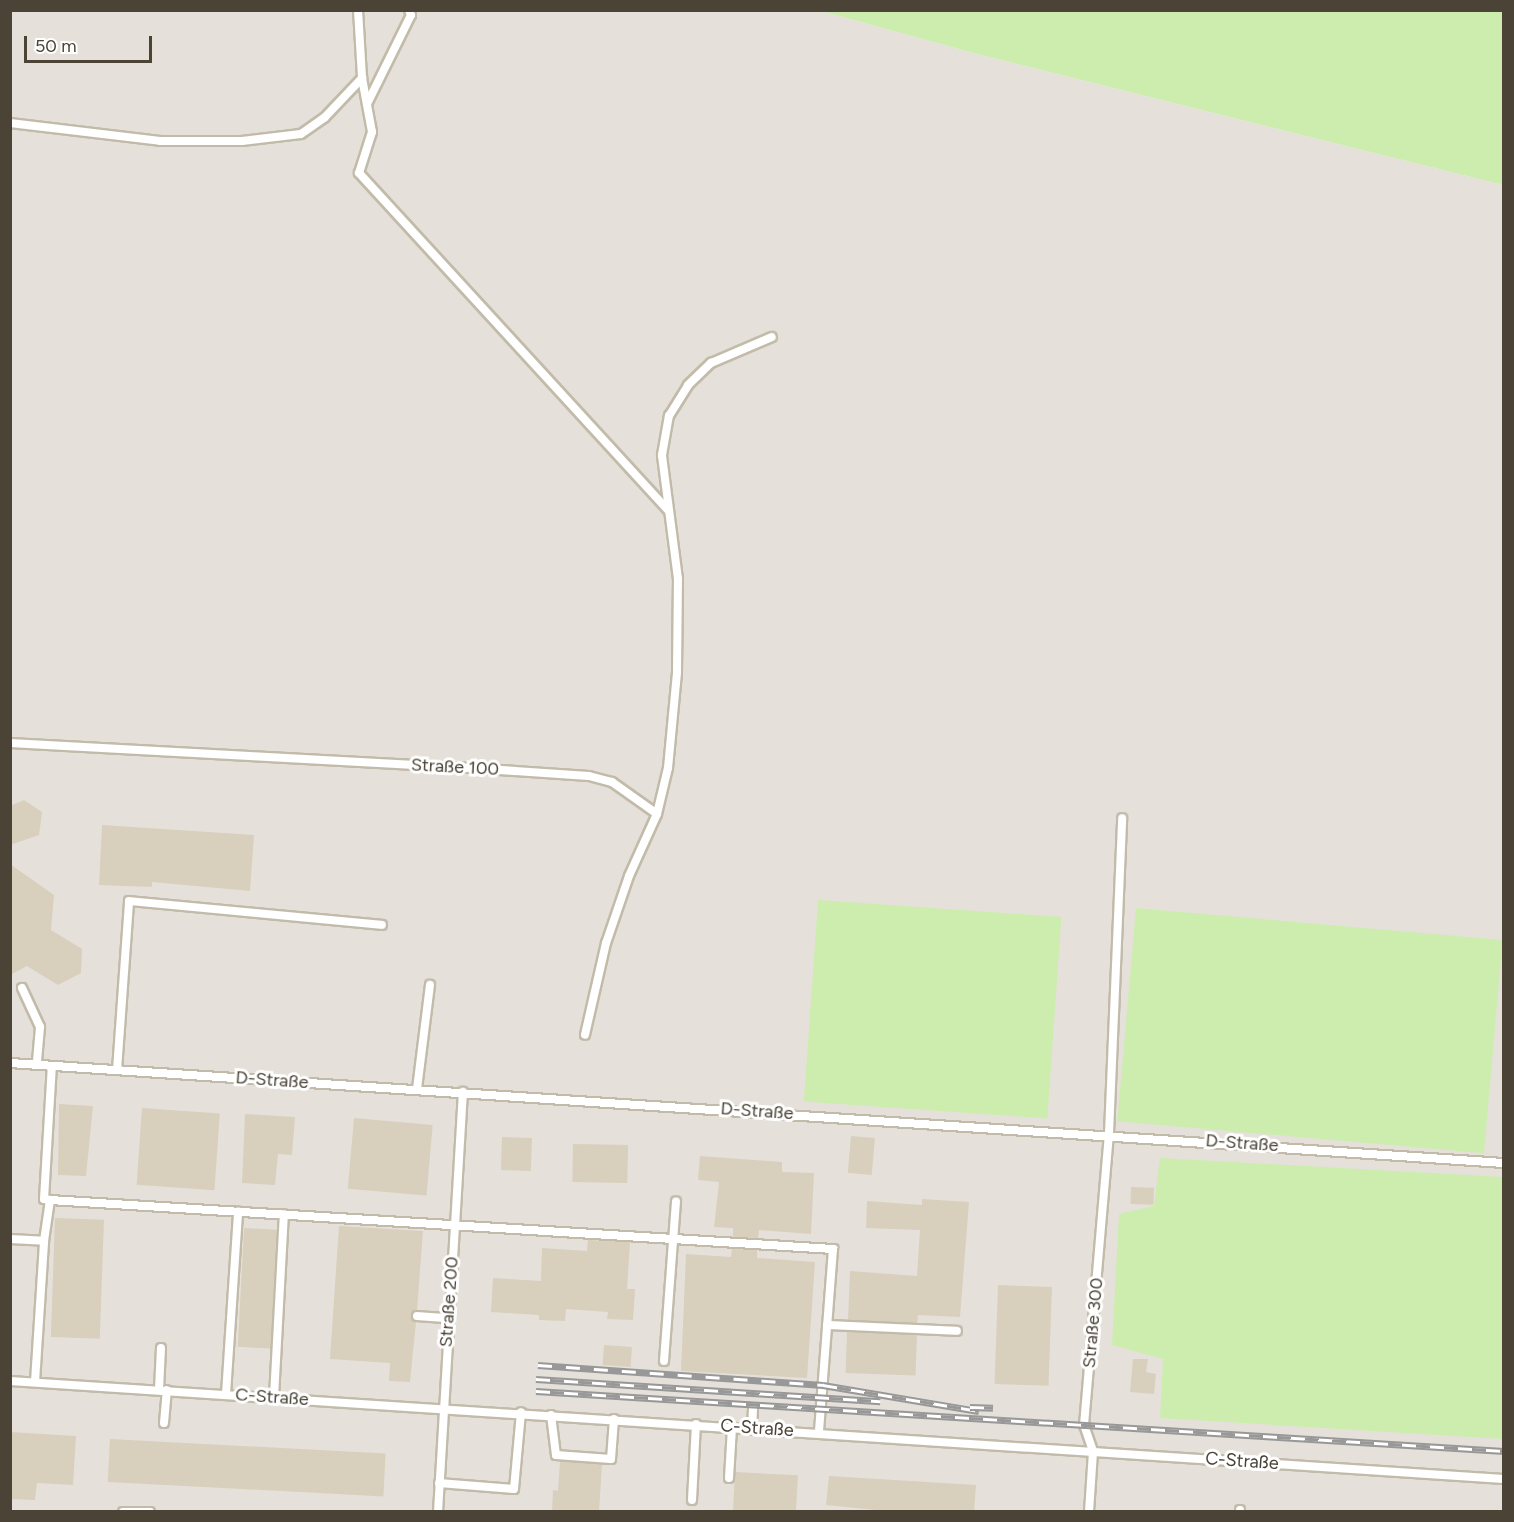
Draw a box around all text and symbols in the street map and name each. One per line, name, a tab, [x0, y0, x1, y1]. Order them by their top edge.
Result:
scale bar	[27, 24, 154, 62]
text: 50 m	[35, 35, 77, 57]
street label: Straße 100	[410, 754, 500, 780]
street label: D-Straße	[235, 1067, 309, 1093]
street label: D-Straße	[720, 1098, 794, 1124]
street label: D-Straße	[1205, 1130, 1279, 1156]
street label: Straße 200	[435, 1256, 463, 1348]
street label: Straße 300	[1078, 1277, 1108, 1369]
street label: C-Straße	[235, 1384, 309, 1410]
street label: C-Straße	[720, 1415, 794, 1441]
street label: C-Straße	[1205, 1448, 1279, 1474]

